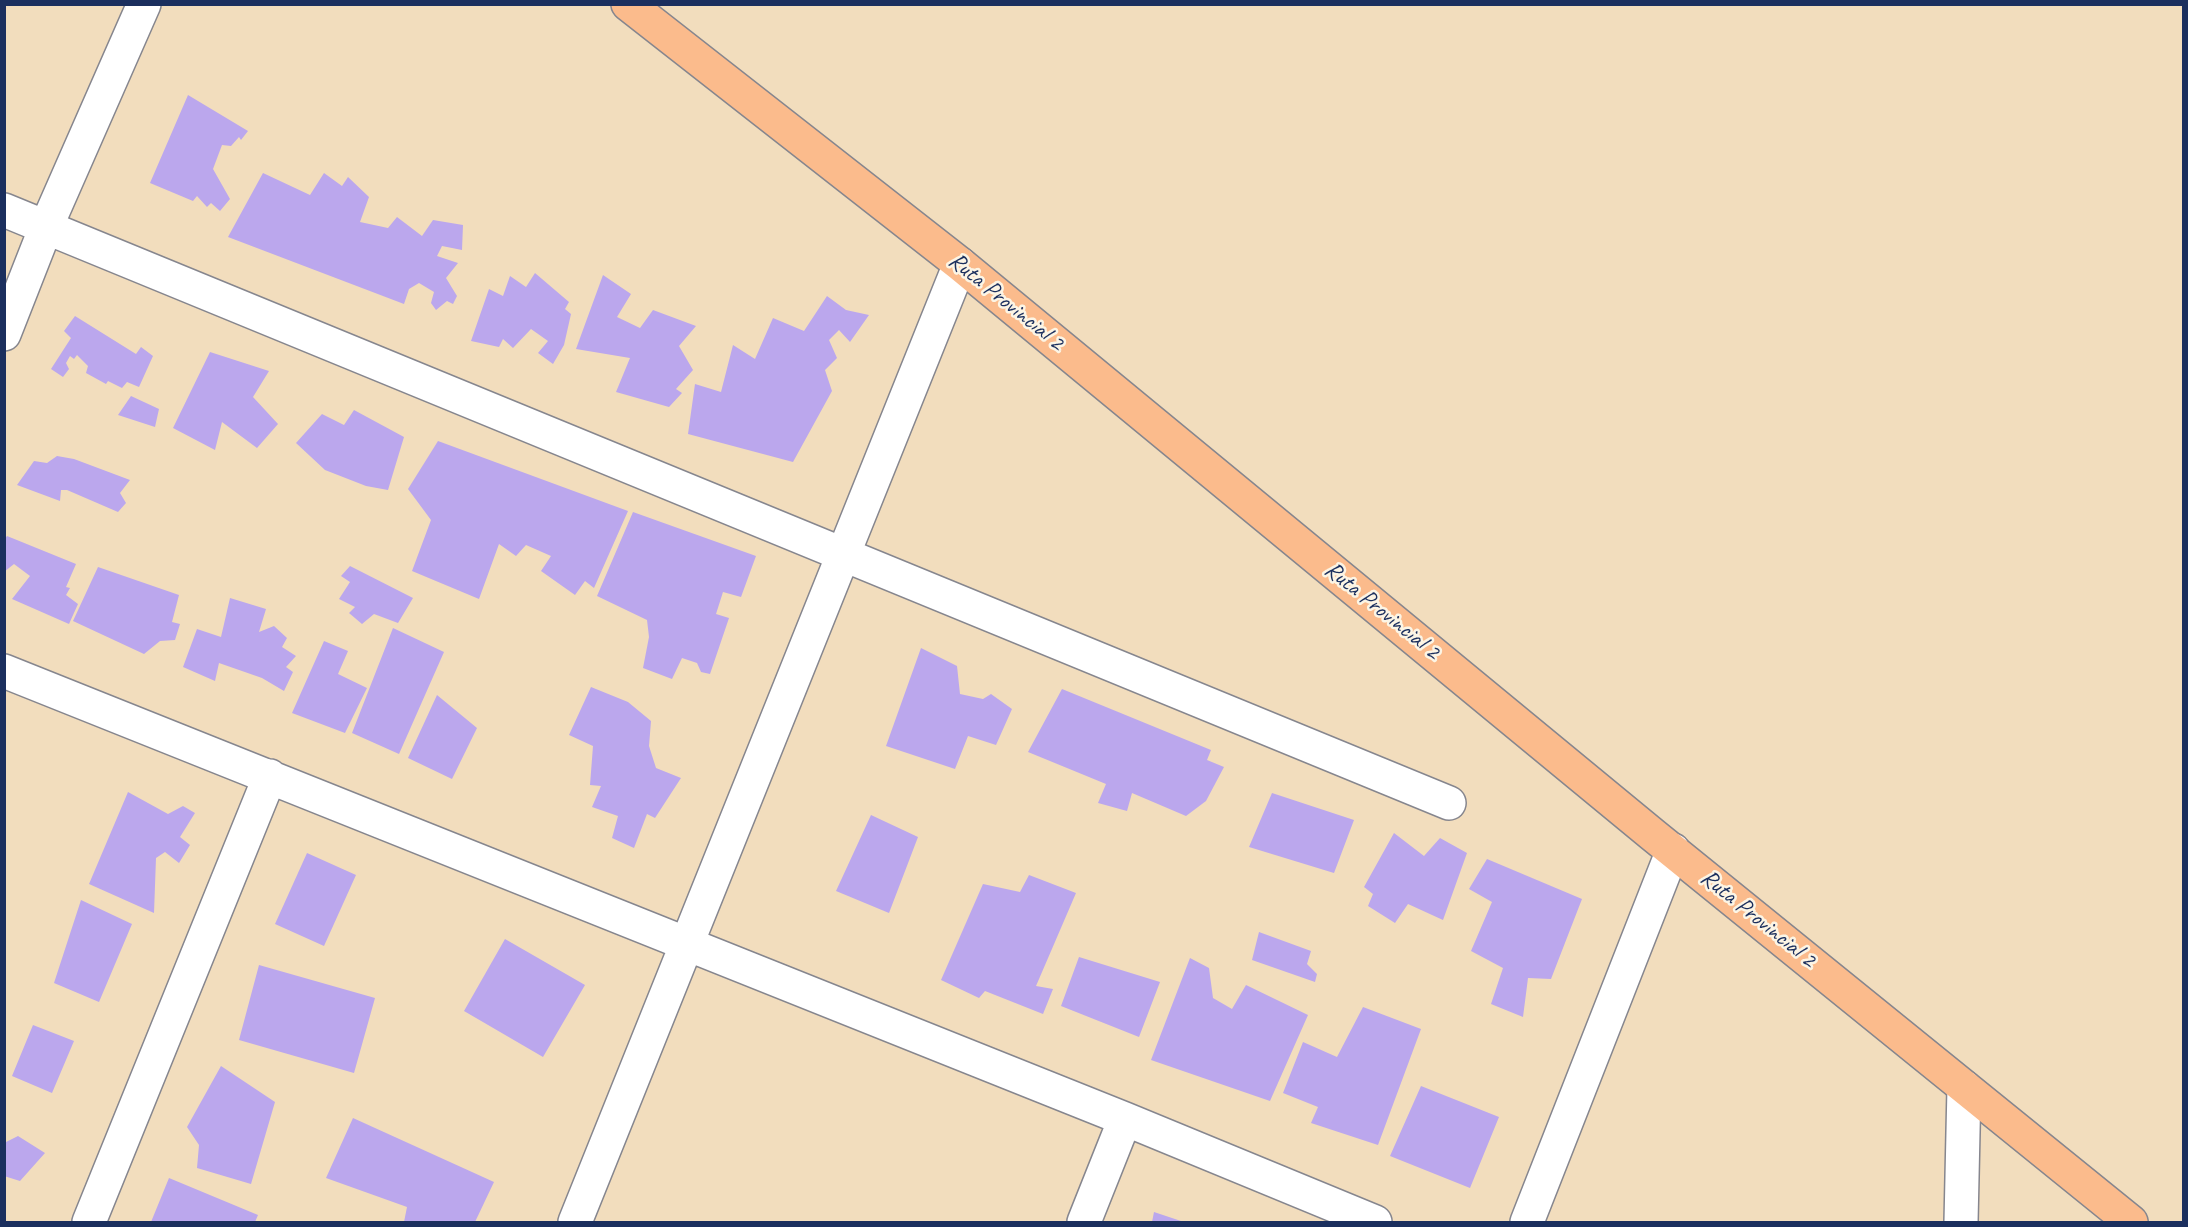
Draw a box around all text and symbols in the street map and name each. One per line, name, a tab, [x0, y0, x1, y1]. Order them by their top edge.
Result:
street label: Ruta Provincial 2	[943, 247, 1069, 357]
street label: Ruta Provincial 2	[1319, 556, 1445, 666]
street label: Ruta Provincial 2	[1695, 864, 1821, 974]

